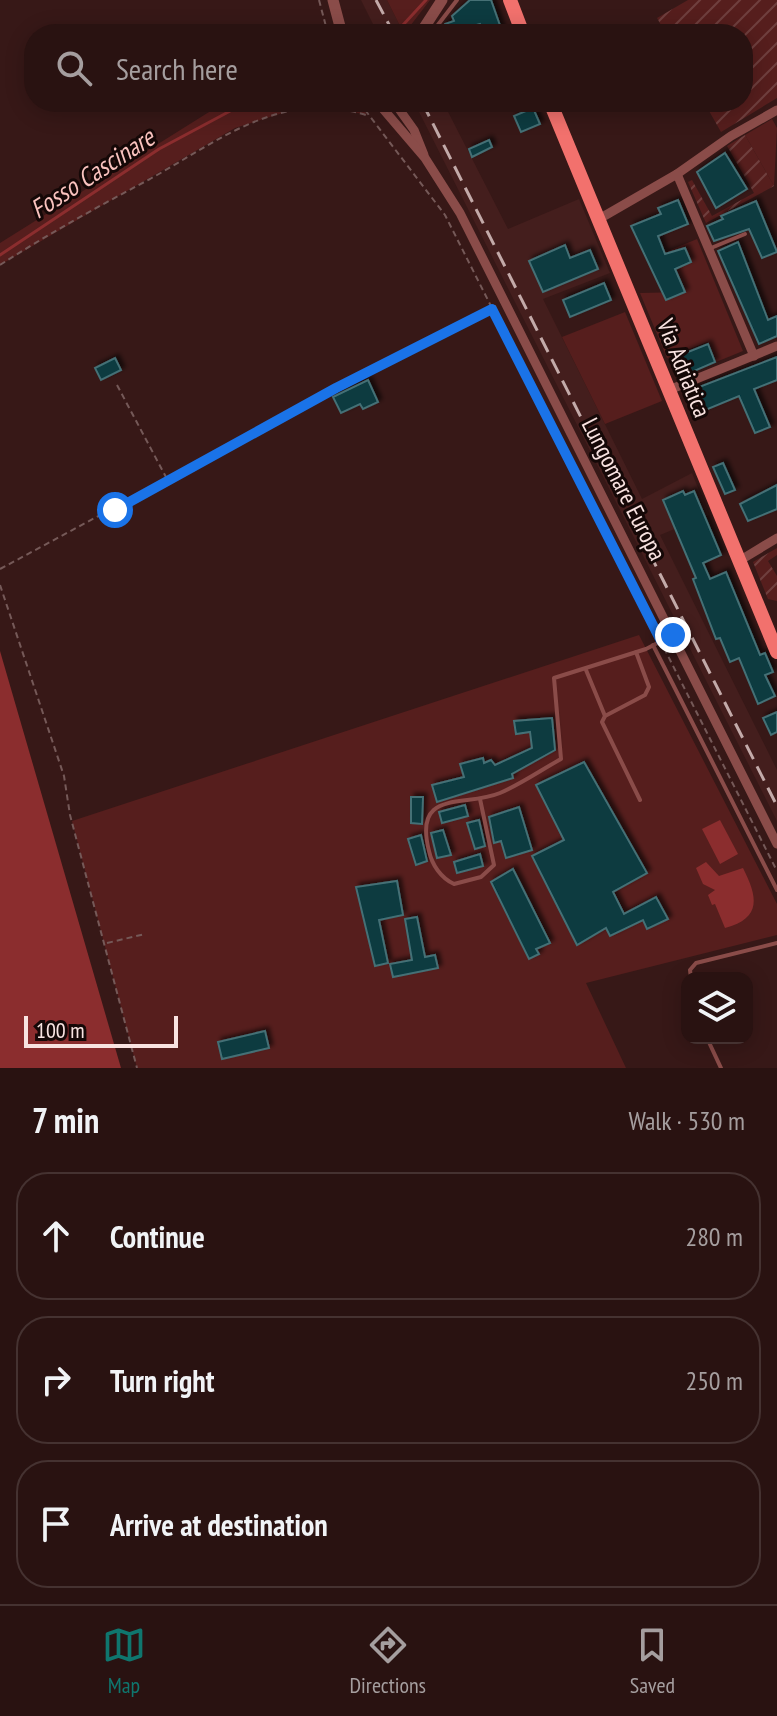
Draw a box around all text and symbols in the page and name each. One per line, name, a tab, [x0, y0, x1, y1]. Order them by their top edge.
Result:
search box	[24, 24, 753, 112]
icon: search	[52, 46, 96, 90]
text: Search here	[116, 49, 238, 88]
water label: Fosso Cascinare	[24, 119, 162, 225]
street label: Via Adriatica	[650, 313, 718, 422]
street label: Lungomare Europa	[575, 413, 673, 565]
route start	[97, 492, 133, 528]
route end	[655, 617, 691, 653]
map controls	[681, 972, 753, 1044]
button: layers	[681, 972, 753, 1044]
scale bar	[24, 1012, 178, 1048]
text: 100 m	[36, 1016, 85, 1044]
text: 7 min	[32, 1098, 99, 1142]
text: Walk · 530 m	[628, 1104, 745, 1137]
icon: ahead	[34, 1214, 78, 1258]
text: Continue	[110, 1217, 205, 1256]
text: 280 m	[685, 1220, 743, 1253]
icon: right	[34, 1358, 78, 1402]
text: Turn right	[110, 1361, 214, 1400]
text: 250 m	[685, 1364, 743, 1397]
icon: arrive	[34, 1502, 78, 1546]
text: Arrive at destination	[110, 1505, 328, 1544]
tab: Map	[102, 1623, 146, 1699]
tab: Directions	[350, 1623, 426, 1699]
tab: Saved	[630, 1623, 675, 1699]

